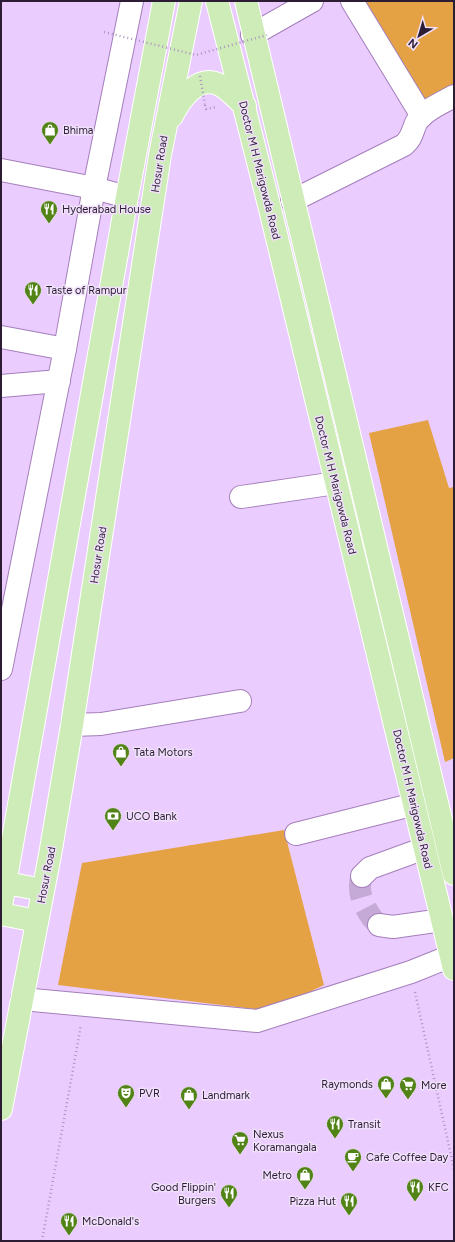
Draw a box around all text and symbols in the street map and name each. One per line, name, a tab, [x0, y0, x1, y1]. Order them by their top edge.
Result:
north arrow	[399, 16, 439, 56]
text: N	[406, 36, 421, 51]
street label: Doctor M H Marigowda Road	[236, 100, 283, 241]
shop icon: Bhima	[40, 120, 60, 145]
place label: Bhima	[63, 124, 93, 137]
street label: Hosur Road	[149, 135, 170, 194]
restaurant icon: Hyderabad House	[39, 199, 59, 224]
place label: Hyderabad House	[62, 203, 151, 216]
restaurant icon: Taste of Rampur	[23, 280, 43, 305]
place label: Taste of Rampur	[46, 284, 127, 297]
street label: Doctor M H Marigowda Road	[312, 415, 359, 556]
street label: Hosur Road	[88, 526, 109, 585]
street label: Doctor M H Marigowda Road	[390, 728, 435, 870]
shop icon: Tata Motors	[111, 742, 131, 767]
place label: Tata Motors	[134, 746, 193, 759]
bank icon: UCO Bank	[103, 806, 123, 831]
place label: UCO Bank	[126, 810, 177, 823]
street label: Hosur Road	[35, 846, 58, 905]
shop icon: Raymonds	[376, 1074, 396, 1099]
supermarket icon: More	[398, 1075, 418, 1100]
place label: Raymonds	[321, 1078, 373, 1091]
place label: More	[421, 1079, 446, 1092]
theatre icon: PVR	[116, 1083, 136, 1108]
shop icon: Landmark	[179, 1085, 199, 1110]
place label: PVR	[139, 1087, 160, 1100]
place label: Landmark	[202, 1089, 251, 1102]
restaurant icon: Transit	[325, 1114, 345, 1139]
place label: Transit	[348, 1118, 381, 1131]
place label: Nexus Koramangala	[253, 1128, 317, 1154]
supermarket icon: Nexus Koramangala	[230, 1130, 250, 1155]
cafe icon: Cafe Coffee Day	[343, 1147, 363, 1172]
place label: Cafe Coffee Day	[366, 1151, 449, 1164]
shop icon: Metro	[295, 1165, 315, 1190]
place label: Metro	[262, 1169, 292, 1182]
restaurant icon: KFC	[405, 1177, 425, 1202]
place label: Good Flippin' Burgers	[151, 1181, 216, 1207]
place label: KFC	[428, 1181, 449, 1194]
restaurant icon: Good Flippin' Burgers	[219, 1183, 239, 1208]
restaurant icon: Pizza Hut	[339, 1191, 359, 1216]
place label: Pizza Hut	[289, 1195, 336, 1208]
restaurant icon: McDonald's	[59, 1211, 79, 1236]
place label: McDonald's	[82, 1215, 139, 1228]

